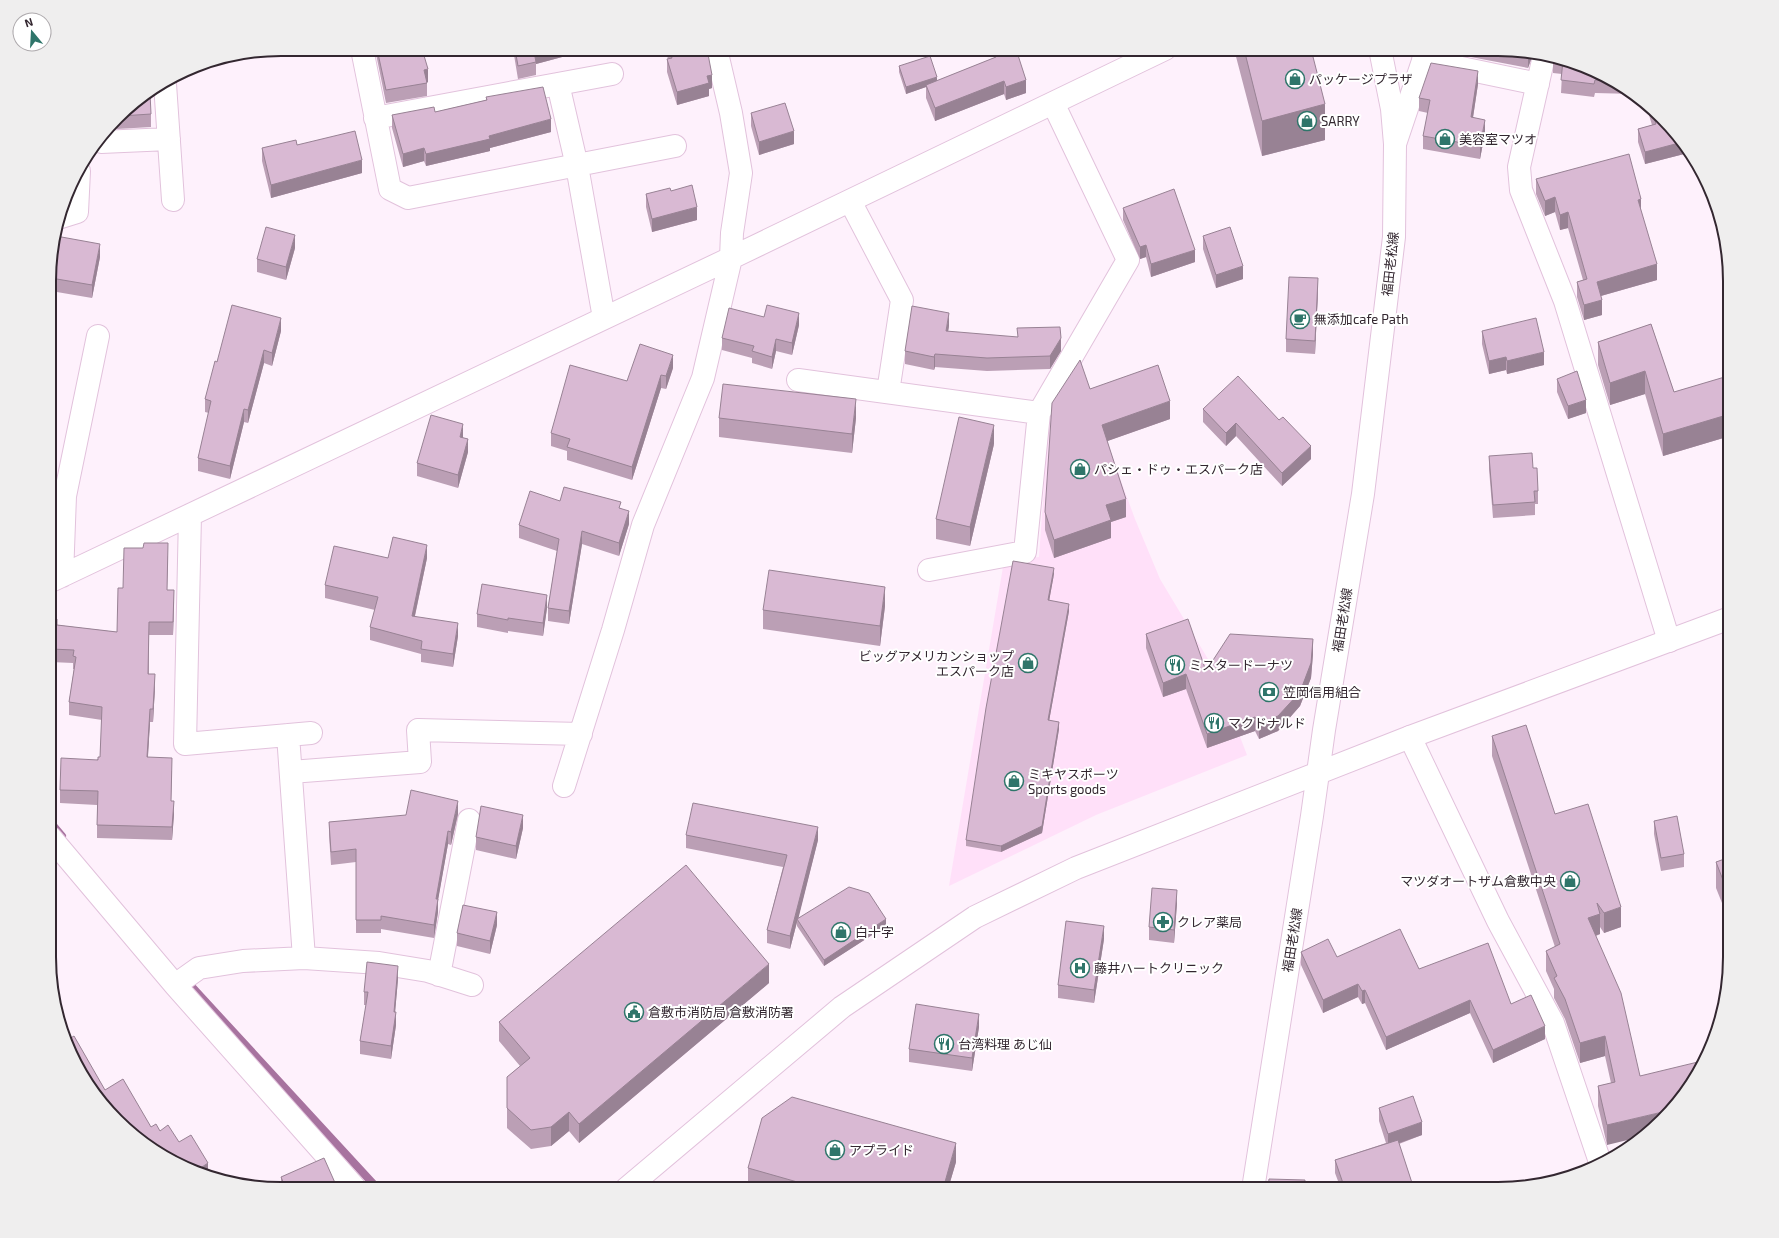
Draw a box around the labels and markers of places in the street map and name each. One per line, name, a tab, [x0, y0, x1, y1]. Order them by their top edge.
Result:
shop icon: パッケージプラザ	[1284, 68, 1306, 90]
place label: パッケージプラザ	[1309, 71, 1413, 87]
shop icon: SARRY	[1296, 110, 1318, 132]
place label: SARRY	[1321, 113, 1360, 129]
shop icon: 美容室マツオ	[1434, 128, 1456, 150]
place label: 美容室マツオ	[1459, 131, 1537, 147]
cafe icon: 無添加cafe Path	[1289, 308, 1311, 330]
place label: 無添加cafe Path	[1314, 311, 1408, 327]
shop icon: パシェ・ドゥ・エスパーク店	[1069, 458, 1091, 480]
place label: パシェ・ドゥ・エスパーク店	[1094, 461, 1263, 477]
place label: ビッグアメリカンショップ エスパーク店	[859, 648, 1014, 679]
shop icon: ビッグアメリカンショップ エスパーク店	[1017, 652, 1039, 674]
restaurant icon: ミスタードーナツ	[1164, 654, 1186, 676]
place label: ミスタードーナツ	[1189, 657, 1293, 673]
bank icon: 笠岡信用組合	[1258, 681, 1280, 703]
place label: 笠岡信用組合	[1283, 684, 1361, 700]
restaurant icon: マクドナルド	[1203, 712, 1225, 734]
place label: マクドナルド	[1228, 715, 1306, 731]
place label: ミキヤスポーツ Sports goods	[1028, 766, 1119, 797]
shop icon: ミキヤスポーツ Sports goods	[1003, 770, 1025, 792]
shop icon: マツダオートザム倉敷中央	[1559, 870, 1581, 892]
place label: マツダオートザム倉敷中央	[1400, 873, 1556, 889]
pharmacy icon: クレア薬局	[1152, 911, 1174, 933]
place label: クレア薬局	[1177, 914, 1242, 930]
shop icon: 白十字	[830, 921, 852, 943]
place label: 白十字	[855, 924, 894, 940]
hospital icon: 藤井ハートクリニック	[1069, 957, 1091, 979]
place label: 藤井ハートクリニック	[1094, 960, 1224, 976]
public building icon: 倉敷市消防局 倉敷消防署	[623, 1001, 645, 1023]
place label: 倉敷市消防局 倉敷消防署	[648, 1004, 794, 1020]
restaurant icon: 台湾料理 あじ仙	[933, 1033, 955, 1055]
place label: 台湾料理 あじ仙	[958, 1036, 1052, 1052]
shop icon: アプライド	[824, 1139, 846, 1161]
place label: アプライド	[849, 1142, 914, 1158]

